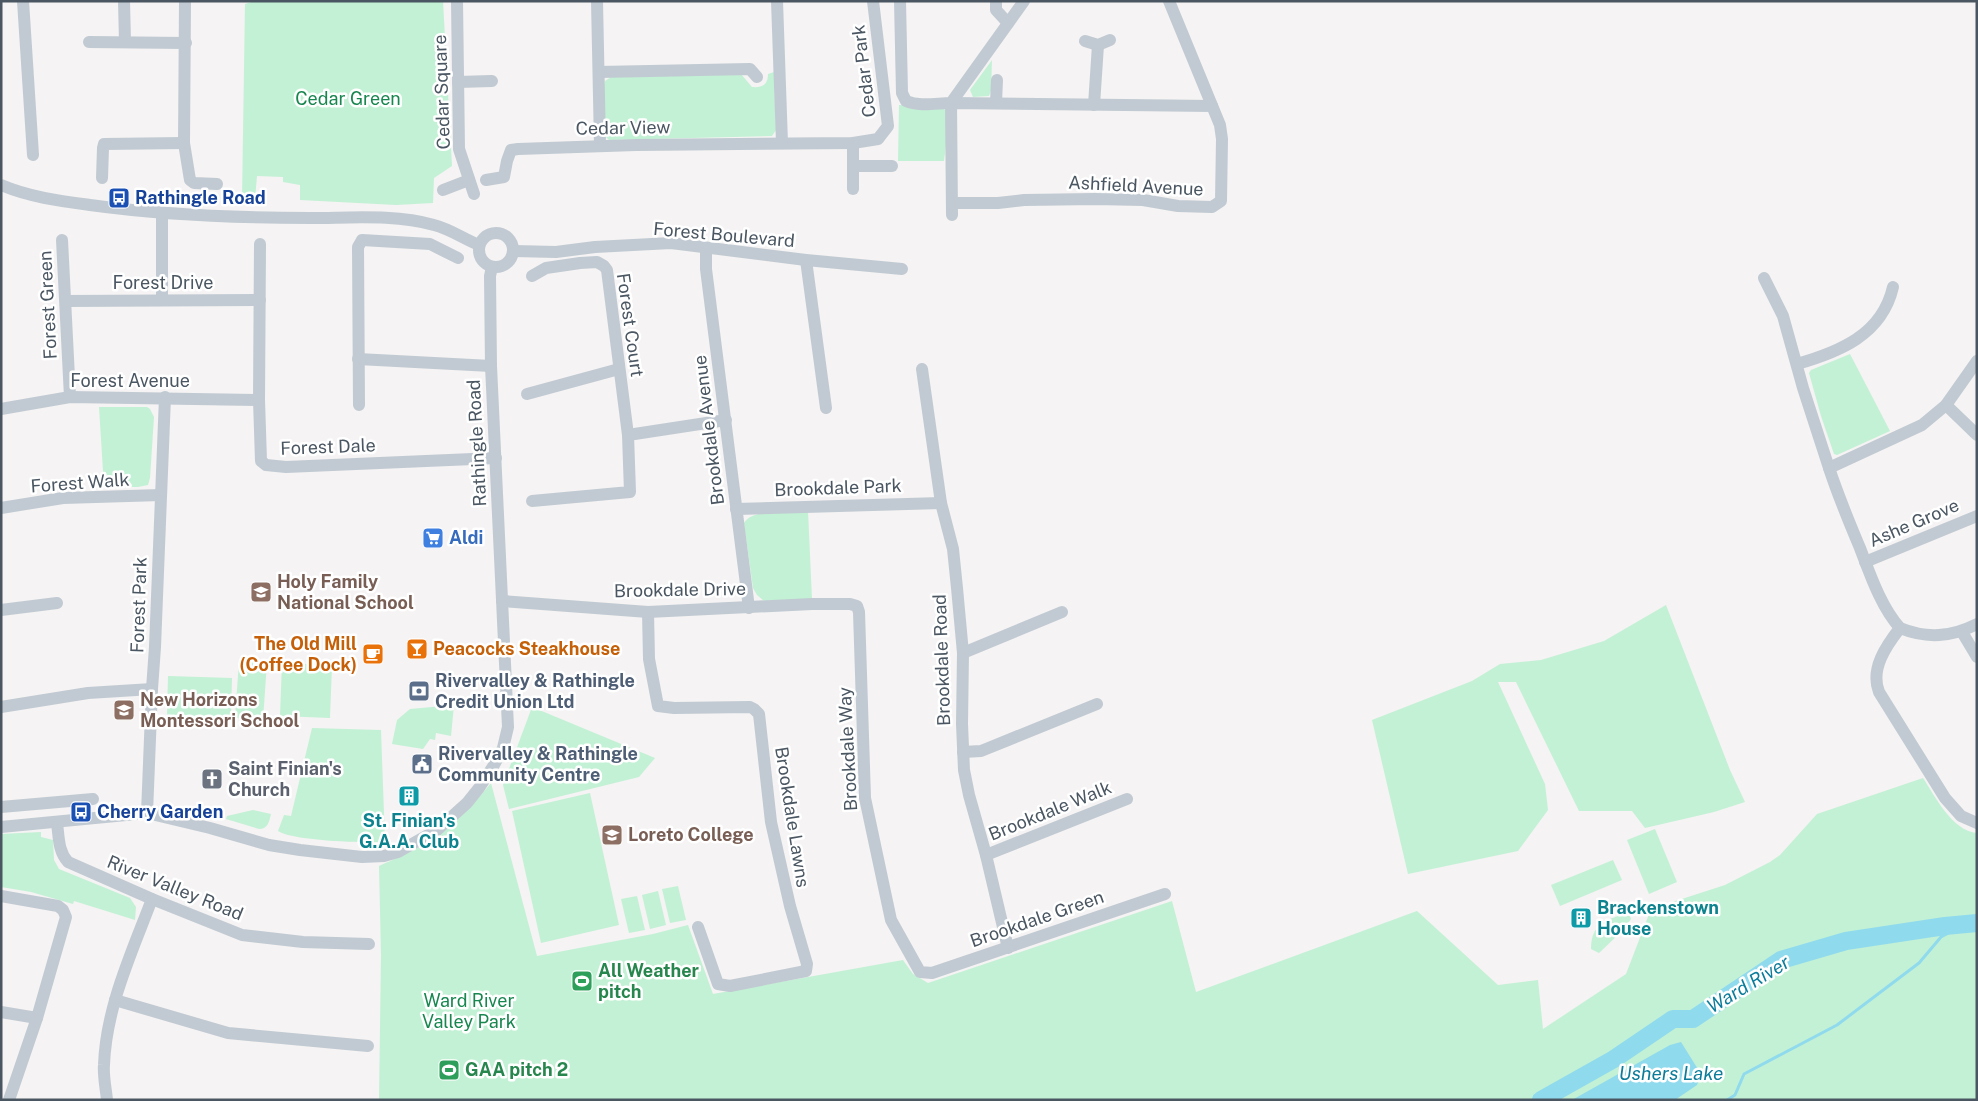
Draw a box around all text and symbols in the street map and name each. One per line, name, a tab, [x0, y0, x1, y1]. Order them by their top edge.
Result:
street label: Cedar Park	[847, 24, 880, 119]
street label: Cedar Square	[429, 34, 454, 150]
park label: Cedar Green	[295, 88, 401, 109]
street label: Cedar View	[575, 116, 671, 139]
street label: Ashfield Avenue	[1068, 171, 1204, 200]
bus stop icon: Rathingle Road	[107, 186, 131, 210]
place label: Rathingle Road	[135, 187, 266, 208]
street label: Forest Boulevard	[652, 218, 796, 251]
street label: Forest Green	[34, 250, 61, 360]
street label: Forest Drive	[113, 272, 213, 293]
street label: Forest Court	[613, 272, 648, 378]
street label: Brookdale Avenue	[689, 354, 728, 506]
street label: Forest Avenue	[70, 370, 190, 391]
street label: Rathingle Road	[463, 379, 490, 507]
street label: Forest Dale	[280, 434, 376, 459]
street label: Forest Walk	[30, 469, 130, 496]
street label: Brookdale Park	[774, 475, 902, 500]
street label: Ashe Grove	[1866, 494, 1962, 551]
supermarket icon: Aldi	[421, 526, 445, 550]
place label: Aldi	[449, 527, 483, 548]
street label: Forest Park	[126, 556, 151, 653]
place label: Holy Family National School	[277, 571, 414, 613]
street label: Brookdale Drive	[614, 578, 746, 601]
school or university icon: Holy Family National School	[249, 580, 273, 604]
street label: Brookdale Road	[929, 594, 954, 726]
place label: The Old Mill (Coffee Dock)	[240, 633, 357, 675]
bar icon: Peacocks Steakhouse	[405, 637, 429, 661]
place label: Peacocks Steakhouse	[433, 638, 620, 659]
cafe icon: The Old Mill (Coffee Dock)	[361, 642, 385, 666]
place label: Rivervalley & Rathingle Credit Union Ltd	[435, 670, 635, 712]
bank icon: Rivervalley & Rathingle Credit Union Ltd	[407, 679, 431, 703]
street label: Brookdale Way	[834, 686, 861, 812]
place label: New Horizons Montessori School	[140, 689, 300, 731]
school or university icon: New Horizons Montessori School	[112, 698, 136, 722]
place label: Rivervalley & Rathingle Community Centre	[438, 743, 638, 785]
street label: Brookdale Lawns	[771, 745, 814, 889]
public building icon: Rivervalley & Rathingle Community Centre	[410, 752, 434, 776]
place label: Saint Finian's Church	[228, 758, 342, 800]
church icon: Saint Finian's Church	[200, 767, 224, 791]
street label: Brookdale Walk	[985, 776, 1114, 845]
building icon: St. Finian's G.A.A. Club	[397, 784, 421, 808]
bus stop icon: Cherry Garden	[69, 800, 93, 824]
place label: Cherry Garden	[97, 801, 223, 822]
place label: St. Finian's G.A.A. Club	[359, 810, 459, 852]
school or university icon: Loreto College	[600, 823, 624, 847]
place label: Loreto College	[628, 824, 754, 845]
street label: River Valley Road	[104, 851, 246, 924]
street label: Brookdale Green	[967, 886, 1106, 951]
place label: Brackenstown House	[1597, 897, 1719, 939]
building icon: Brackenstown House	[1569, 906, 1593, 930]
water label: Ward River	[1703, 950, 1794, 1017]
place label: All Weather pitch	[598, 960, 700, 1002]
sports icon: All Weather pitch	[570, 969, 594, 993]
park label: Ward River Valley Park	[422, 990, 516, 1032]
sports icon: GAA pitch 2	[437, 1058, 461, 1082]
place label: GAA pitch 2	[465, 1059, 568, 1080]
water label: Ushers Lake	[1619, 1062, 1723, 1084]

